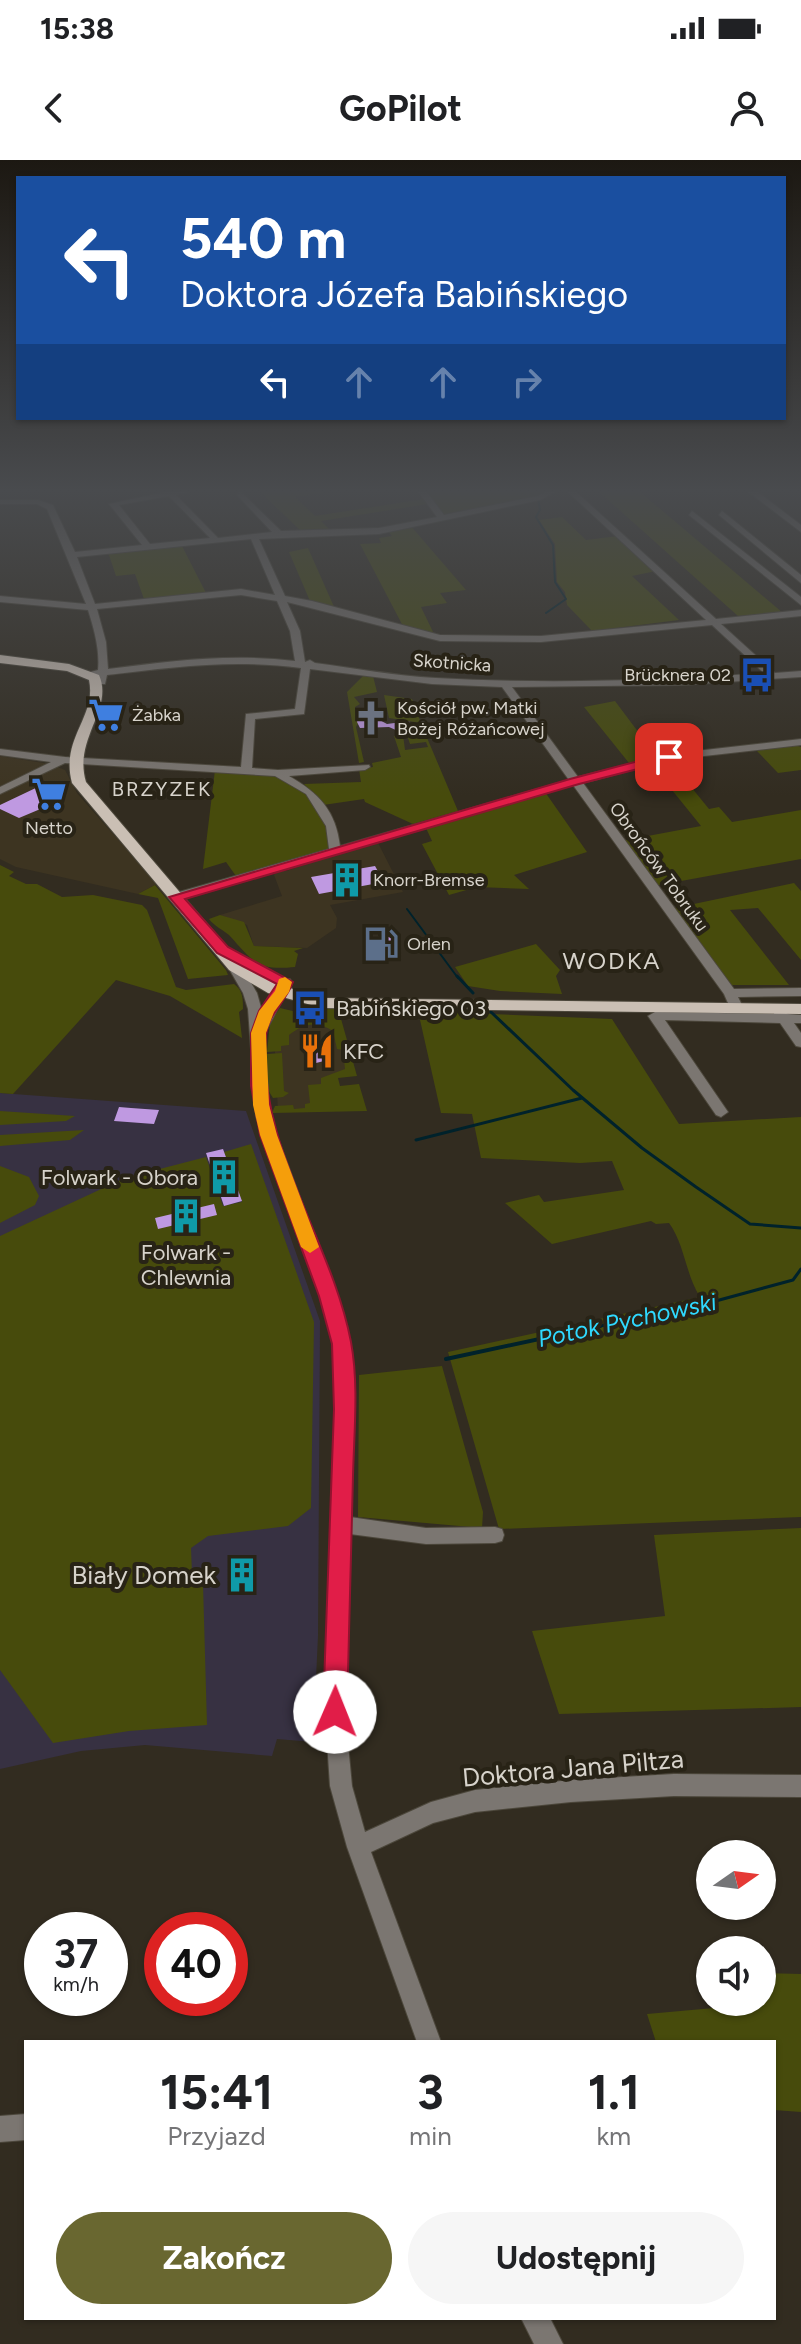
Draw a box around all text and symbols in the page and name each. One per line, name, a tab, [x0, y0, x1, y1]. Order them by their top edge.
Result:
text: 15:38	[40, 10, 114, 47]
icon: back	[32, 86, 76, 130]
icon: person	[725, 86, 769, 130]
text: GoPilot	[339, 87, 462, 130]
text: 540 m	[180, 205, 346, 272]
icon: left	[48, 208, 152, 312]
text: Doktora Józefa Babińskiego	[180, 273, 628, 316]
icon: left	[253, 360, 297, 404]
icon: ahead	[337, 360, 381, 404]
icon: ahead	[421, 360, 465, 404]
icon: right	[505, 360, 549, 404]
street label: Skotnicka	[412, 649, 492, 677]
bus stop icon: Brücknera 02	[738, 656, 776, 694]
place label: Brücknera 02	[624, 664, 731, 686]
supermarket icon: Żabka	[87, 696, 125, 734]
place label: Kościół pw. Matki Bożej Różańcowej	[397, 697, 545, 740]
church icon: Kościół pw. Matki Bożej Różańcowej	[352, 699, 390, 737]
place label: Żabka	[132, 704, 181, 726]
pin	[635, 723, 703, 791]
icon: arrive	[647, 735, 691, 779]
supermarket icon: Netto	[30, 775, 68, 813]
district label: BRZYZEK	[112, 777, 212, 801]
street label: Obrońców Tobruku	[605, 798, 713, 936]
place label: Netto	[25, 817, 73, 839]
building icon: Knorr-Bremse	[328, 861, 366, 899]
place label: Knorr-Bremse	[373, 869, 485, 891]
fuel station icon: Orlen	[362, 925, 400, 963]
place label: Orlen	[407, 933, 451, 955]
district label: WODKA	[562, 946, 662, 975]
bus stop icon: Babińskiego 03	[291, 989, 329, 1027]
place label: Babińskiego 03	[336, 995, 486, 1022]
restaurant icon: KFC	[298, 1032, 336, 1070]
place label: KFC	[343, 1038, 384, 1065]
building icon: Folwark - Obora	[205, 1158, 243, 1196]
place label: Folwark - Obora	[41, 1164, 198, 1191]
building icon: Folwark - Chlewnia	[167, 1197, 205, 1235]
place label: Folwark - Chlewnia	[141, 1239, 231, 1291]
water label: Potok Pychowski	[535, 1287, 719, 1353]
building icon: Biały Domek	[223, 1556, 261, 1594]
place label: Biały Domek	[71, 1559, 216, 1591]
position arrow	[293, 1670, 377, 1754]
street label: Doktora Jana Piltza	[461, 1742, 685, 1794]
north arrow	[696, 1840, 776, 1920]
map controls	[696, 1840, 776, 2016]
speed limit sign: 40	[144, 1912, 248, 2016]
text: 37	[54, 1930, 98, 1978]
button: sound	[696, 1936, 776, 2016]
text: km/h	[53, 1972, 99, 1996]
text: 15:41	[160, 2063, 273, 2121]
text: 3	[417, 2063, 444, 2121]
text: 1.1	[588, 2063, 640, 2121]
text: Przyjazd	[167, 2120, 266, 2152]
text: min	[409, 2120, 452, 2152]
text: km	[596, 2120, 631, 2152]
button: Zakończ	[56, 2212, 392, 2304]
button: Udostępnij	[408, 2212, 744, 2304]

